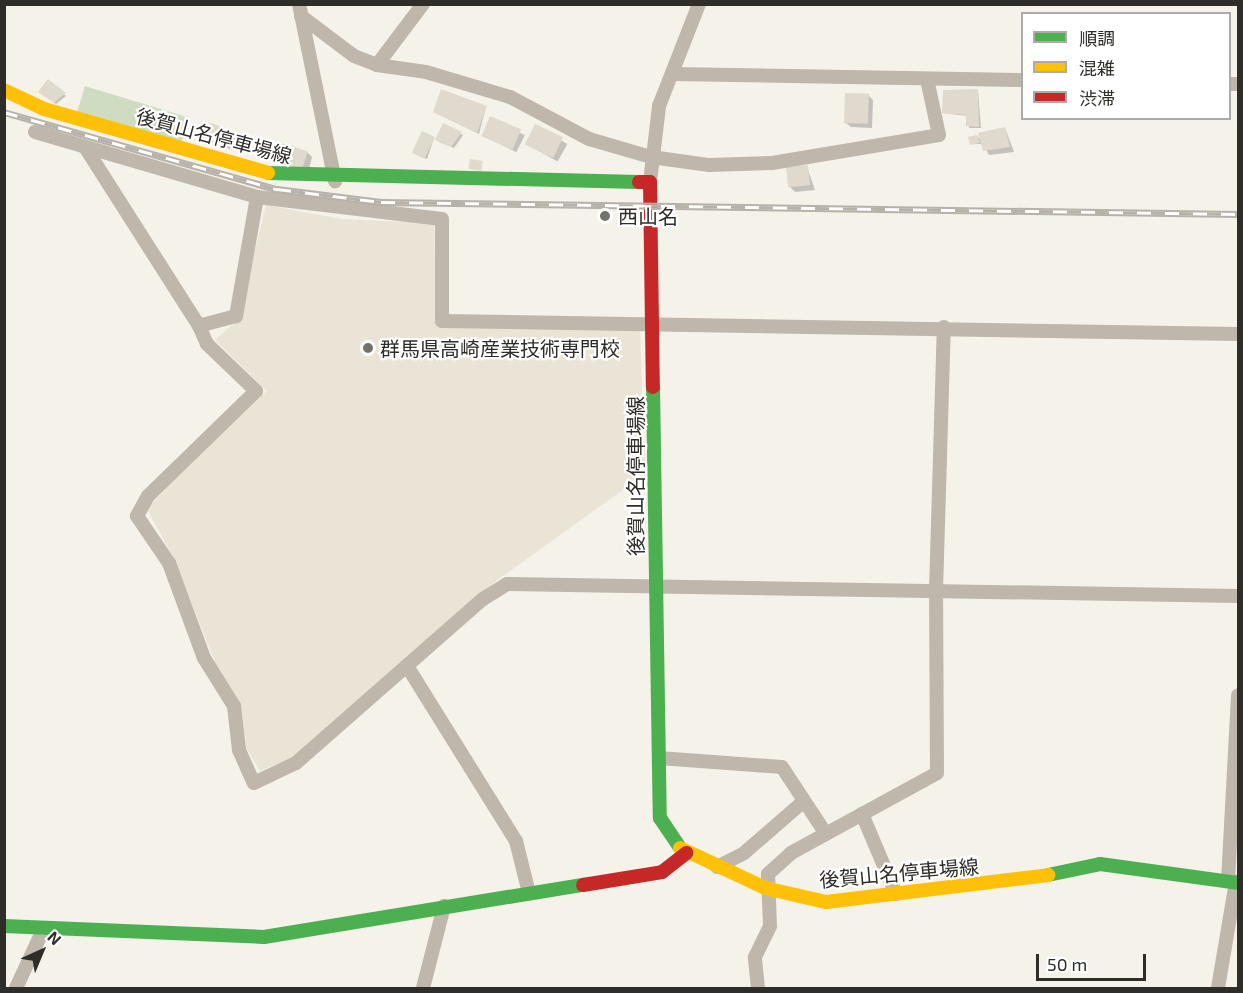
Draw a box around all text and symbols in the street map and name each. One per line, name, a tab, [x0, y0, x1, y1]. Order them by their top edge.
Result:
legend	[1021, 12, 1231, 120]
text: 順調	[1079, 27, 1115, 49]
text: 混雑	[1079, 57, 1115, 79]
text: 渋滞	[1079, 87, 1115, 109]
street label: 後賀山名停車場線	[134, 104, 294, 168]
place label: 西山名	[618, 204, 678, 228]
marker: 西山名	[596, 207, 614, 225]
place label: 群馬県高崎産業技術専門校	[380, 336, 620, 360]
marker: 群馬県高崎産業技術専門校	[361, 341, 375, 355]
street label: 後賀山名停車場線	[623, 396, 647, 556]
street label: 後賀山名停車場線	[818, 854, 980, 892]
north arrow	[12, 921, 72, 981]
text: N	[44, 927, 66, 949]
scale bar	[1039, 942, 1148, 980]
text: 50 m	[1047, 953, 1087, 975]

